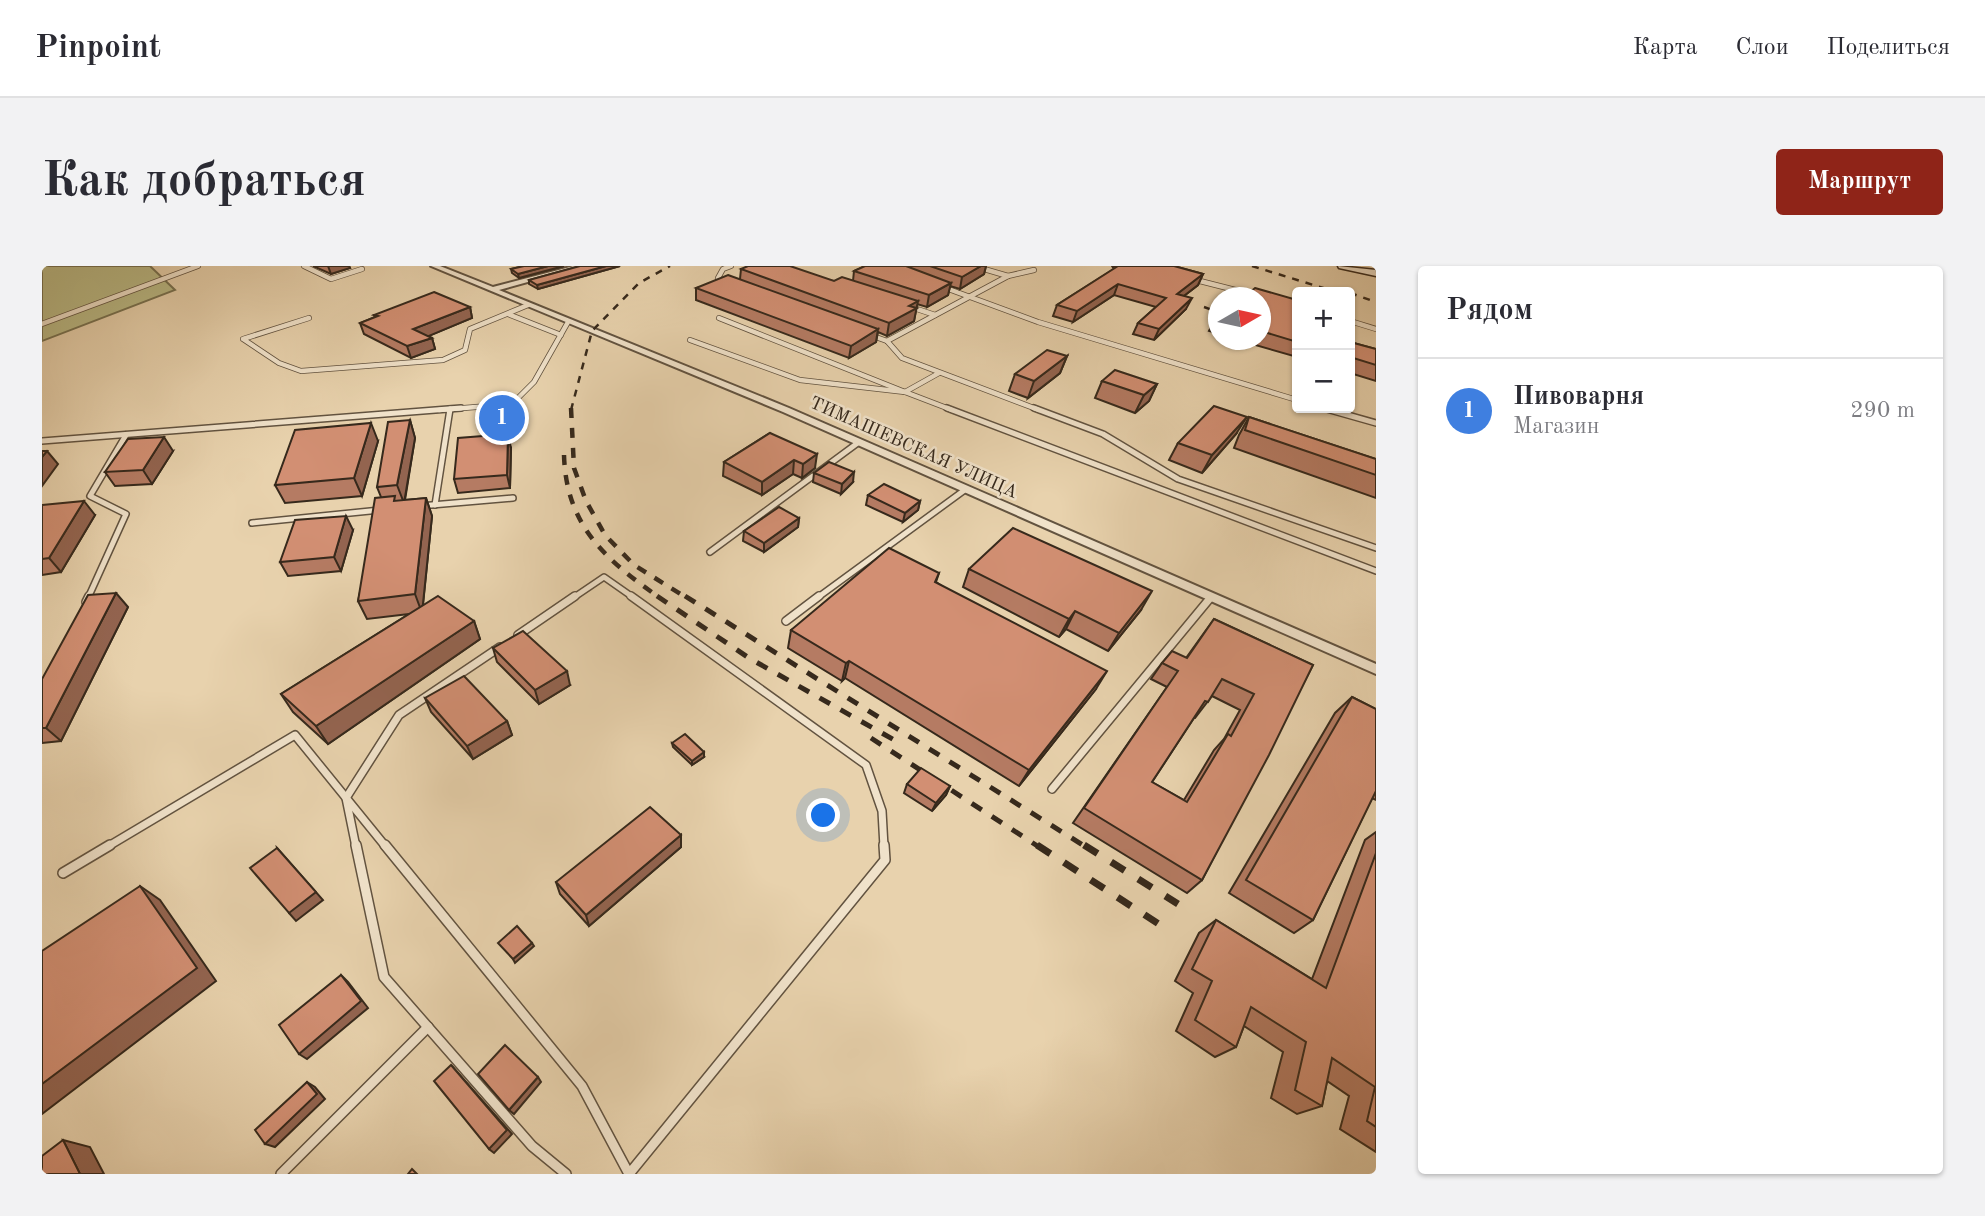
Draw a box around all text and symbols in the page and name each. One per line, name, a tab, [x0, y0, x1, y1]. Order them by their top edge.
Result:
text: Pinpoint	[35, 32, 161, 65]
text: Карта	[1633, 36, 1698, 60]
text: Слои	[1736, 36, 1789, 60]
text: Поделиться	[1827, 36, 1950, 60]
button: Маршрут	[1776, 149, 1943, 215]
text: Как добраться	[42, 158, 366, 207]
north arrow	[1208, 287, 1271, 350]
map controls	[1292, 287, 1355, 413]
button: +	[1292, 287, 1355, 350]
text: Рядом	[1446, 296, 1533, 326]
button: −	[1292, 350, 1355, 413]
text: Пивоварня	[1513, 384, 1644, 410]
pin: 1	[479, 392, 525, 444]
street label: ТИМАШЕВСКАЯ УЛИЦА	[807, 394, 1020, 502]
text: 1	[1462, 399, 1476, 422]
text: 290 m	[1850, 399, 1915, 422]
text: Магазин	[1513, 415, 1599, 438]
your location	[806, 798, 840, 832]

